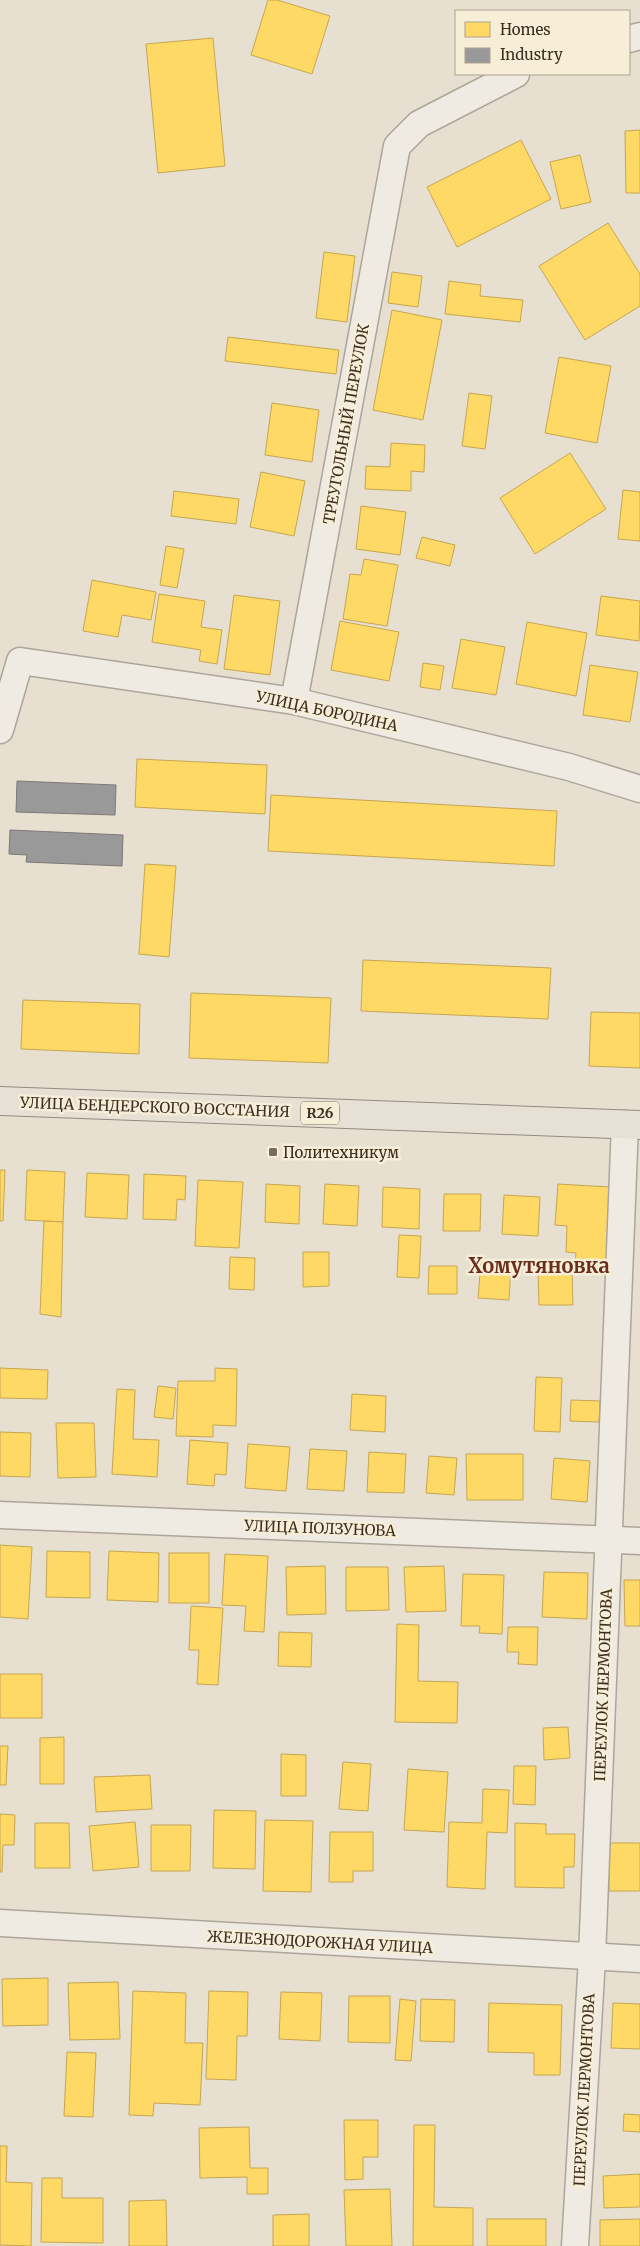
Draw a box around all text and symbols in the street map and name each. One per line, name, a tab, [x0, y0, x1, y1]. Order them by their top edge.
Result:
legend	[455, 10, 630, 75]
text: Homes	[500, 20, 551, 39]
text: Industry	[500, 45, 563, 64]
street label: ТРЕУГОЛЬНЫЙ ПЕРЕУЛОК	[318, 322, 373, 526]
street label: УЛИЦА БОРОДИНА	[253, 686, 400, 735]
street label: УЛИЦА БЕНДЕРСКОГО ВОССТАНИЯ	[19, 1093, 291, 1121]
road number: R26	[301, 1102, 339, 1124]
place label: Политехникум	[283, 1143, 399, 1162]
marker: Политехникум	[267, 1146, 279, 1158]
district label: Хомутяновка	[468, 1253, 610, 1278]
street label: УЛИЦА ПОЛЗУНОВА	[243, 1516, 397, 1540]
street label: ПЕРЕУЛОК ЛЕРМОНТОВА	[590, 1588, 616, 1782]
street label: ЖЕЛЕЗНОДОРОЖНАЯ УЛИЦА	[207, 1927, 434, 1957]
street label: ПЕРЕУЛОК ЛЕРМОНТОВА	[569, 1993, 599, 2187]

